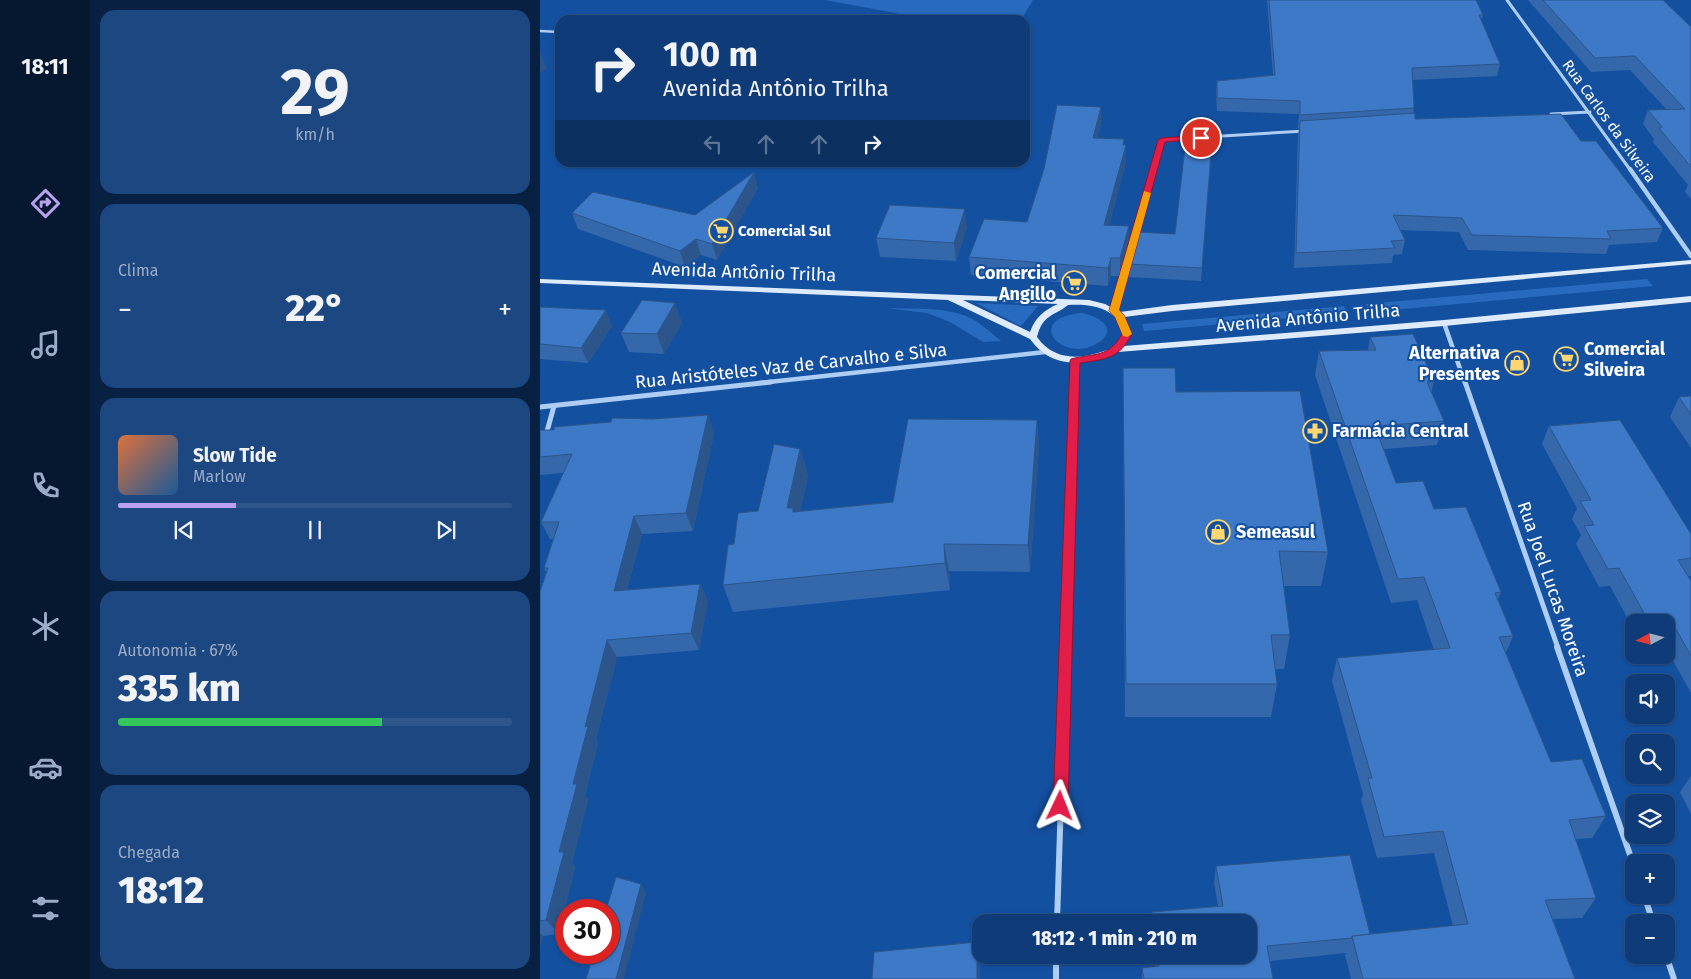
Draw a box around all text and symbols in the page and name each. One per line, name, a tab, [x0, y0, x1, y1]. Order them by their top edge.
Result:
text: 100 m	[663, 33, 758, 75]
icon: right	[580, 35, 645, 100]
text: 18:11	[21, 53, 69, 80]
text: 29	[280, 53, 350, 131]
street label: Rua Carlos da Silveira	[1558, 56, 1660, 186]
text: Avenida Antônio Trilha	[663, 75, 889, 102]
pin	[1180, 117, 1222, 159]
icon: arrive	[1187, 124, 1215, 152]
text: km/h	[295, 125, 335, 144]
icon: left	[699, 130, 727, 158]
icon: ahead	[752, 130, 780, 158]
icon: ahead	[805, 130, 833, 158]
icon: right	[858, 130, 886, 158]
icon: directions	[28, 186, 63, 221]
supermarket icon: Comercial Sul	[708, 218, 734, 244]
place label: Comercial Sul	[738, 222, 831, 240]
street label: Avenida Antônio Trilha	[651, 258, 837, 286]
text: Clima	[118, 261, 158, 280]
place label: Comercial Angillo	[975, 262, 1057, 305]
supermarket icon: Comercial Angillo	[1061, 270, 1087, 296]
text: 22°	[285, 285, 345, 331]
text: −	[118, 293, 132, 326]
text: +	[498, 293, 512, 326]
street label: Avenida Antônio Trilha	[1215, 299, 1401, 337]
icon: music	[28, 327, 63, 362]
place label: Comercial Silveira	[1584, 338, 1666, 381]
street label: Rua Aristóteles Vaz de Carvalho e Silva	[634, 339, 948, 393]
place label: Alternativa Presentes	[1408, 342, 1500, 385]
supermarket icon: Comercial Silveira	[1553, 346, 1579, 372]
shop icon: Alternativa Presentes	[1504, 350, 1530, 376]
pharmacy icon: Farmácia Central	[1302, 418, 1328, 444]
place label: Farmácia Central	[1332, 420, 1469, 442]
text: Slow Tide	[193, 444, 277, 467]
text: Marlow	[193, 467, 246, 486]
icon: phone	[28, 468, 63, 503]
street label: Rua Joel Lucas Moreira	[1513, 498, 1593, 680]
icon: previous	[170, 516, 198, 544]
icon: pause	[301, 516, 329, 544]
icon: next	[432, 516, 460, 544]
shop icon: Semeasul	[1205, 519, 1231, 545]
place label: Semeasul	[1236, 521, 1316, 543]
icon: climate	[28, 609, 63, 644]
north arrow	[1625, 614, 1675, 664]
map controls	[1625, 614, 1675, 964]
text: Autonomia · 67%	[118, 641, 238, 660]
text: 335 km	[118, 665, 241, 711]
button: sound	[1625, 674, 1675, 724]
button: search	[1625, 734, 1675, 784]
icon: car	[28, 750, 63, 785]
position arrow	[1033, 779, 1085, 831]
button: layers	[1625, 794, 1675, 844]
text: Chegada	[118, 843, 180, 862]
button: +	[1625, 854, 1675, 904]
text: 18:12	[118, 867, 204, 913]
icon: filters	[28, 891, 63, 926]
speed limit sign: 30	[555, 899, 620, 964]
button: −	[1625, 914, 1675, 964]
text: 18:12 · 1 min · 210 m	[1032, 927, 1197, 950]

